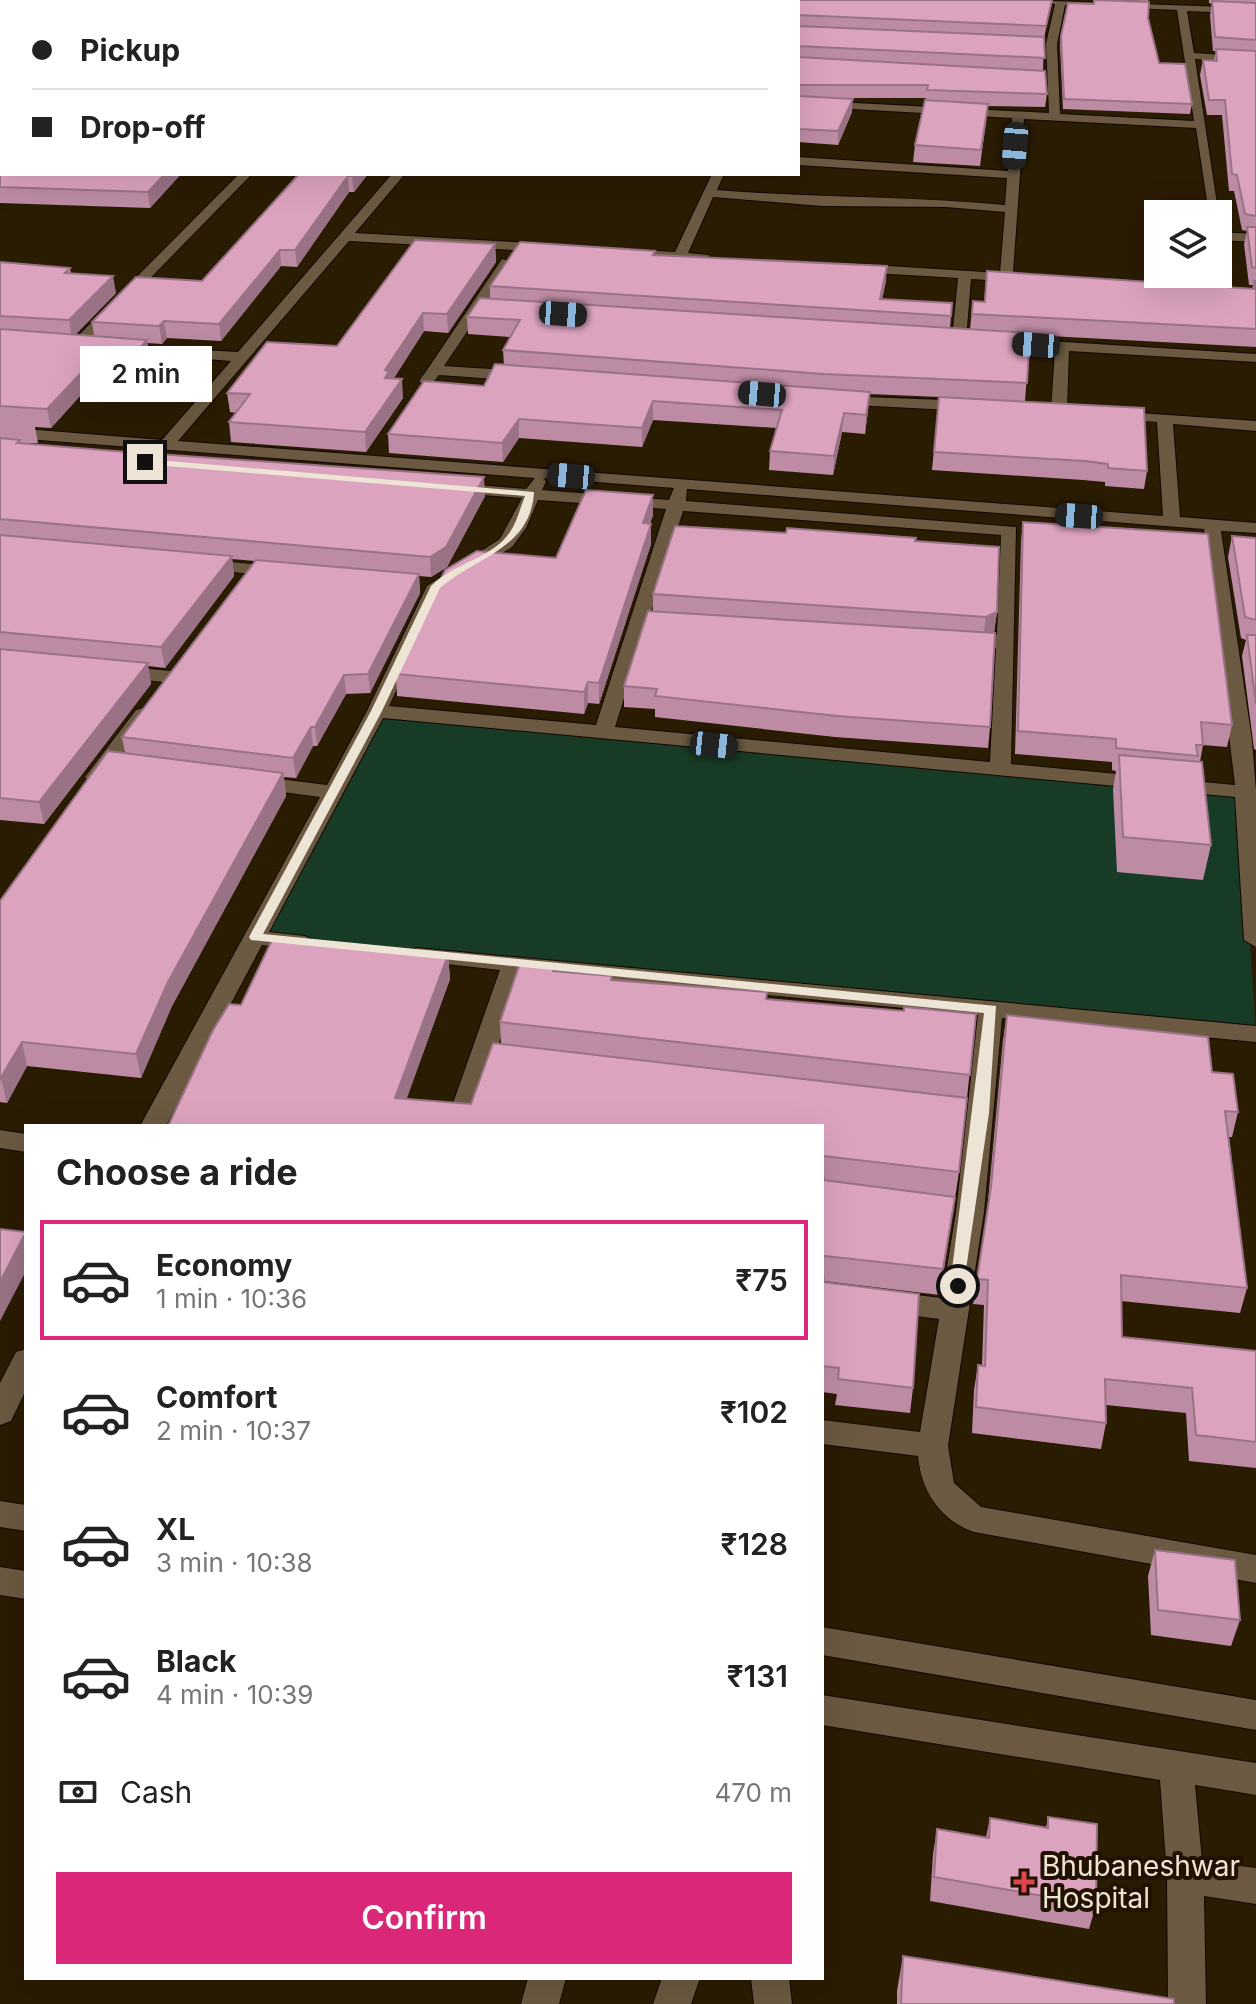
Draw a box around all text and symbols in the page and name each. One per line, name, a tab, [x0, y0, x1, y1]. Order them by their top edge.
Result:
text: Pickup	[80, 32, 180, 68]
text: Drop-off	[80, 109, 206, 145]
car	[1001, 121, 1029, 171]
map controls	[1144, 200, 1232, 288]
button: layers	[1144, 200, 1232, 288]
car	[538, 300, 588, 328]
car	[1011, 331, 1061, 359]
callout: 2 min	[79, 346, 211, 402]
text: 2 min	[112, 358, 180, 389]
car	[737, 380, 787, 408]
route end	[127, 444, 163, 480]
car	[546, 462, 596, 490]
car	[1054, 502, 1104, 530]
car	[689, 731, 739, 759]
text: Choose a ride	[56, 1150, 298, 1194]
icon: car	[60, 1244, 132, 1316]
text: Economy	[156, 1247, 292, 1283]
text: ₹75	[735, 1262, 788, 1298]
route start	[940, 1268, 976, 1304]
text: 1 min · 10:36	[156, 1283, 307, 1314]
icon: car	[60, 1376, 132, 1448]
text: Comfort	[156, 1379, 277, 1415]
text: ₹102	[720, 1394, 788, 1430]
text: 2 min · 10:37	[156, 1415, 311, 1446]
icon: car	[60, 1508, 132, 1580]
text: XL	[156, 1511, 195, 1547]
text: ₹128	[721, 1526, 788, 1562]
text: 3 min · 10:38	[156, 1547, 313, 1578]
icon: car	[60, 1640, 132, 1712]
text: Black	[156, 1643, 236, 1679]
text: ₹131	[727, 1658, 788, 1694]
text: 4 min · 10:39	[156, 1679, 313, 1710]
icon: cash	[56, 1770, 100, 1814]
text: Cash	[120, 1774, 192, 1810]
text: 470 m	[714, 1777, 792, 1808]
place label: Bhubaneshwar Hospital	[1042, 1849, 1240, 1915]
marker: Bhubaneshwar Hospital	[1013, 1871, 1035, 1893]
button: Confirm	[56, 1872, 792, 1964]

